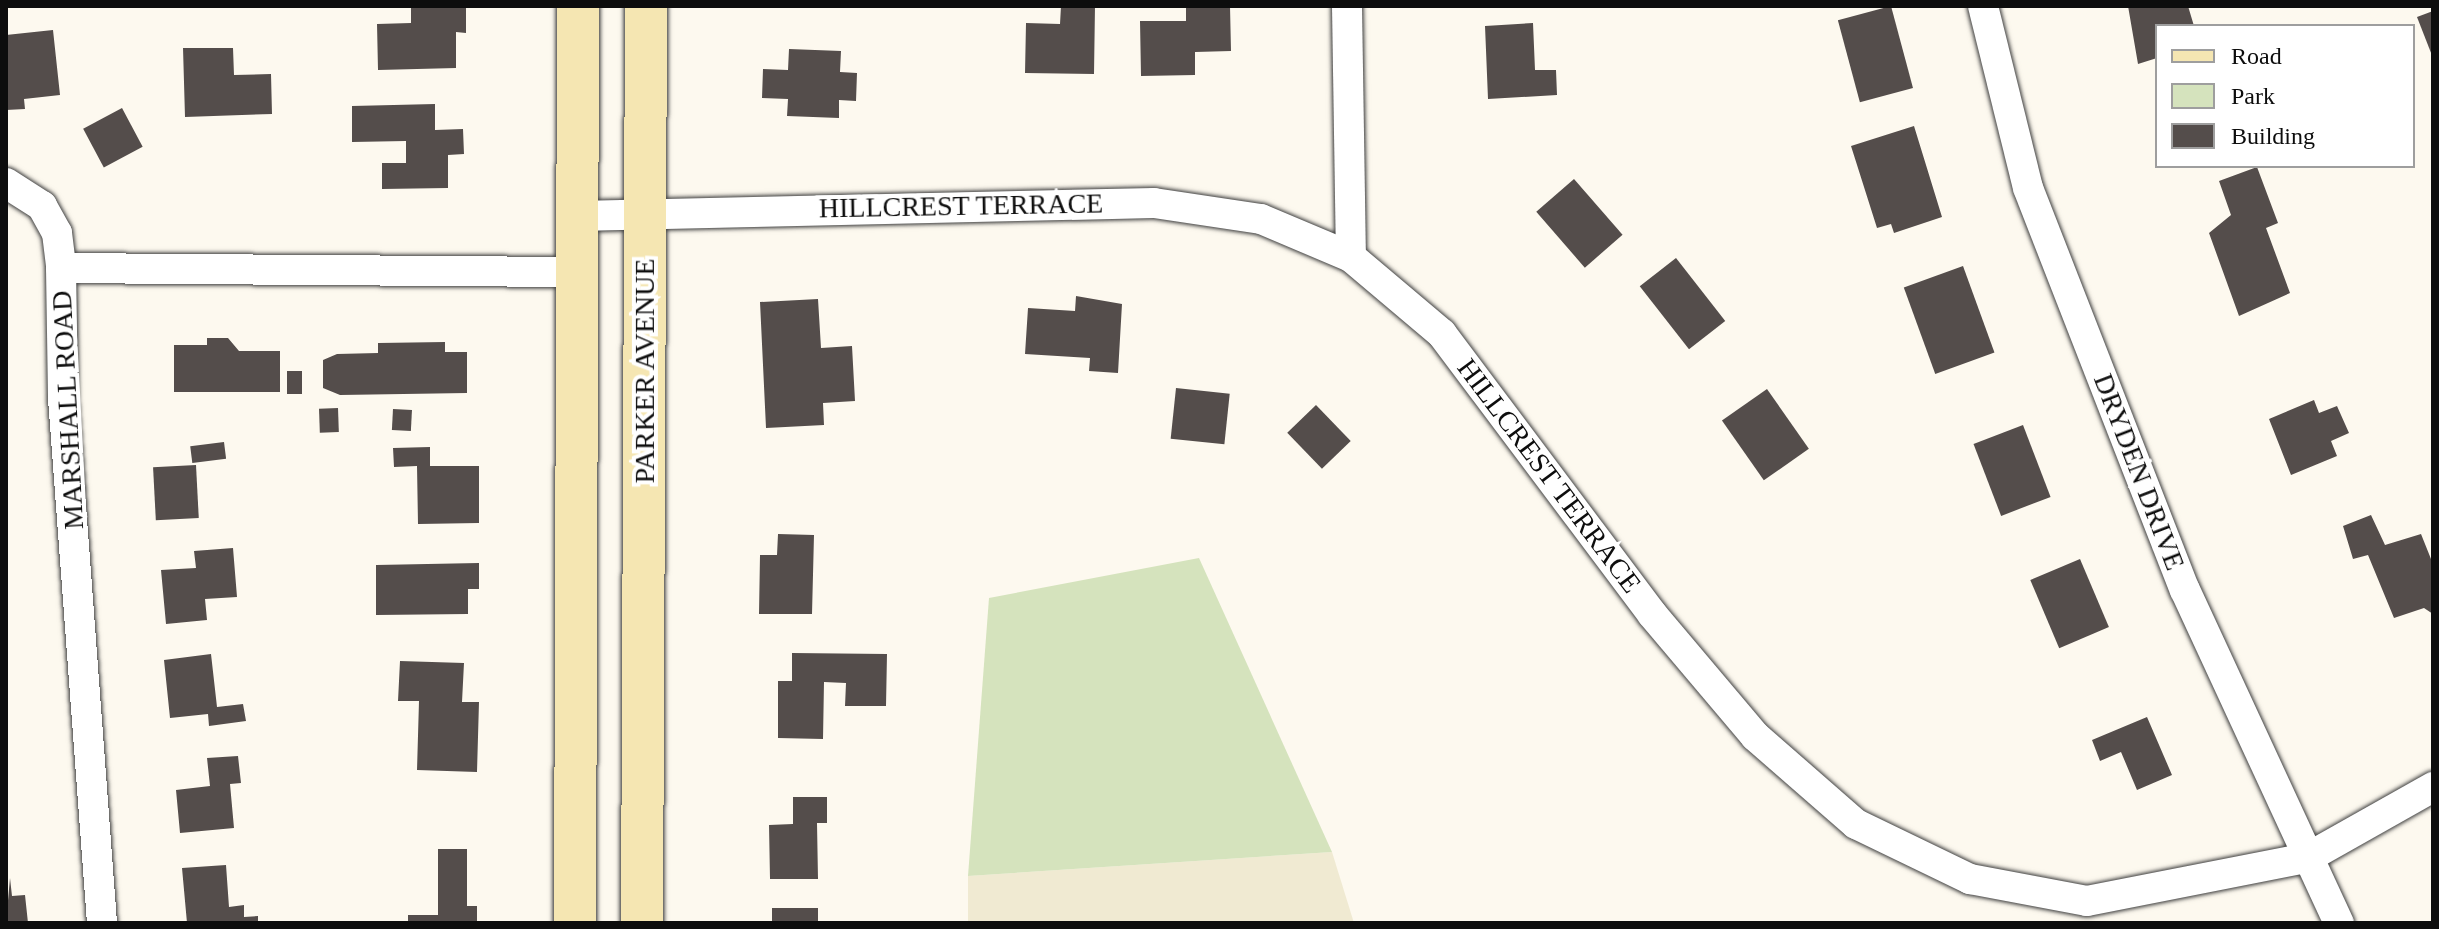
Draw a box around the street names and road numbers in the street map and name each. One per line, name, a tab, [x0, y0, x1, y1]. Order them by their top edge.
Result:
street label: HILLCREST TERRACE	[818, 187, 1104, 225]
street label: PARKER AVENUE	[628, 258, 662, 484]
street label: MARSHALL ROAD	[45, 289, 91, 531]
street label: HILLCREST TERRACE	[1450, 352, 1648, 600]
street label: DRYDEN DRIVE	[2086, 369, 2192, 575]

